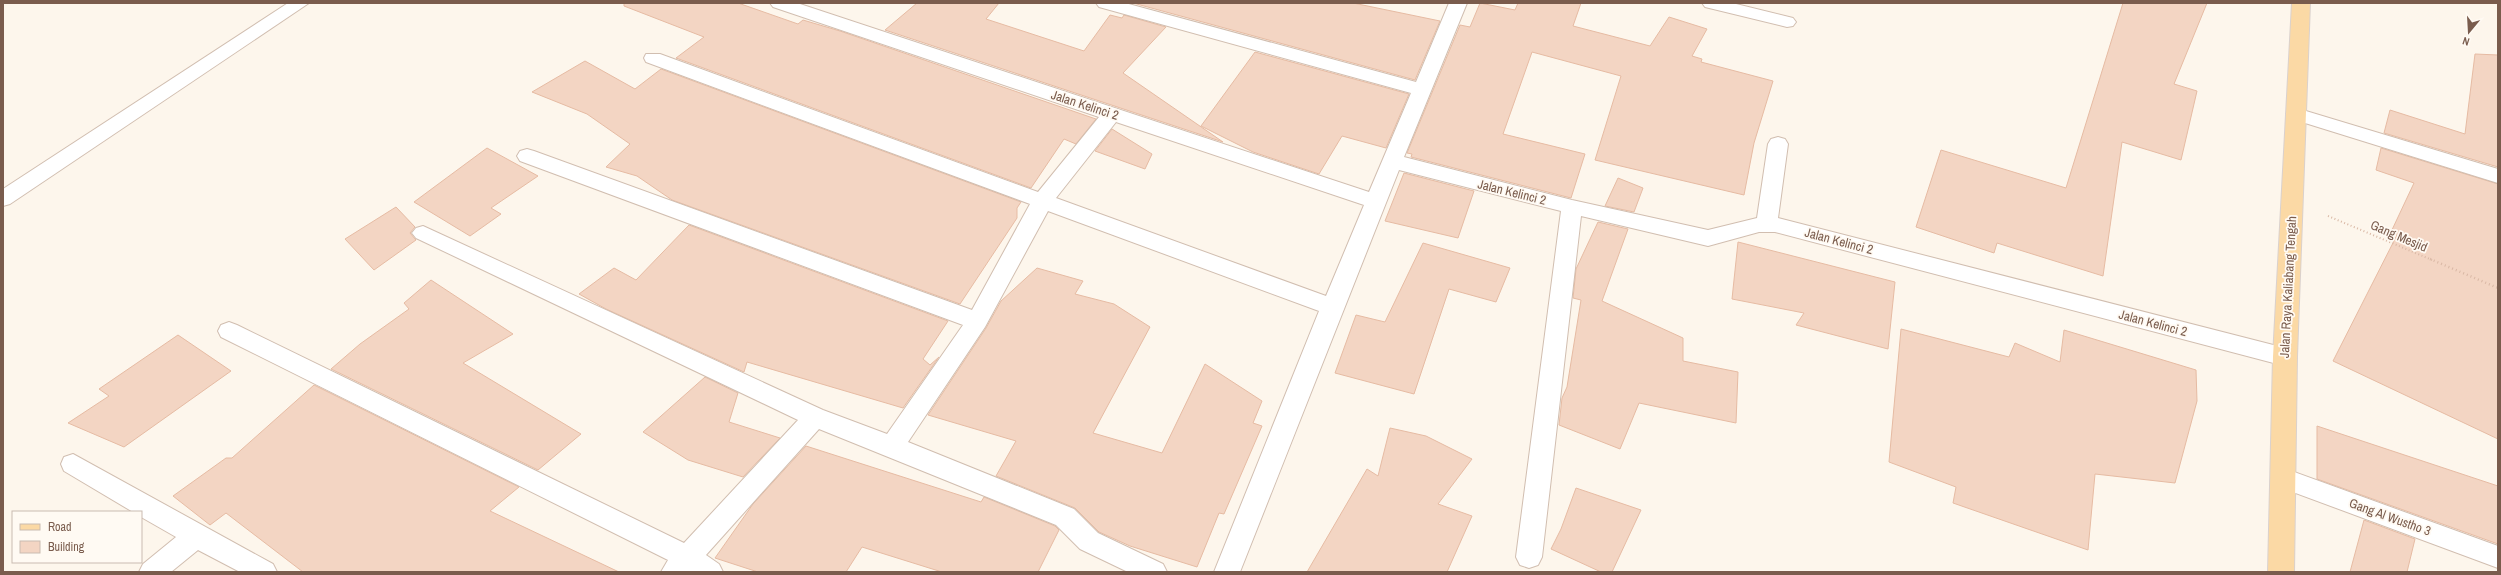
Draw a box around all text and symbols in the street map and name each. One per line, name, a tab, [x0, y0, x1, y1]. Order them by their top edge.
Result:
north arrow	[2449, 12, 2489, 52]
text: N	[2461, 34, 2471, 49]
street label: Jalan Kelinci 2	[1049, 86, 1121, 124]
street label: Jalan Kelinci 2	[1476, 175, 1548, 209]
street label: Jalan Raya Kaliabang Tengah	[2276, 216, 2300, 358]
street label: Gang Mesjid	[2368, 216, 2430, 256]
street label: Jalan Kelinci 2	[1803, 224, 1875, 258]
street label: Jalan Kelinci 2	[2117, 306, 2189, 340]
street label: Gang Al Wustho 3	[2347, 494, 2433, 540]
legend	[12, 511, 142, 563]
text: Road	[48, 519, 72, 535]
text: Building	[48, 539, 85, 555]

